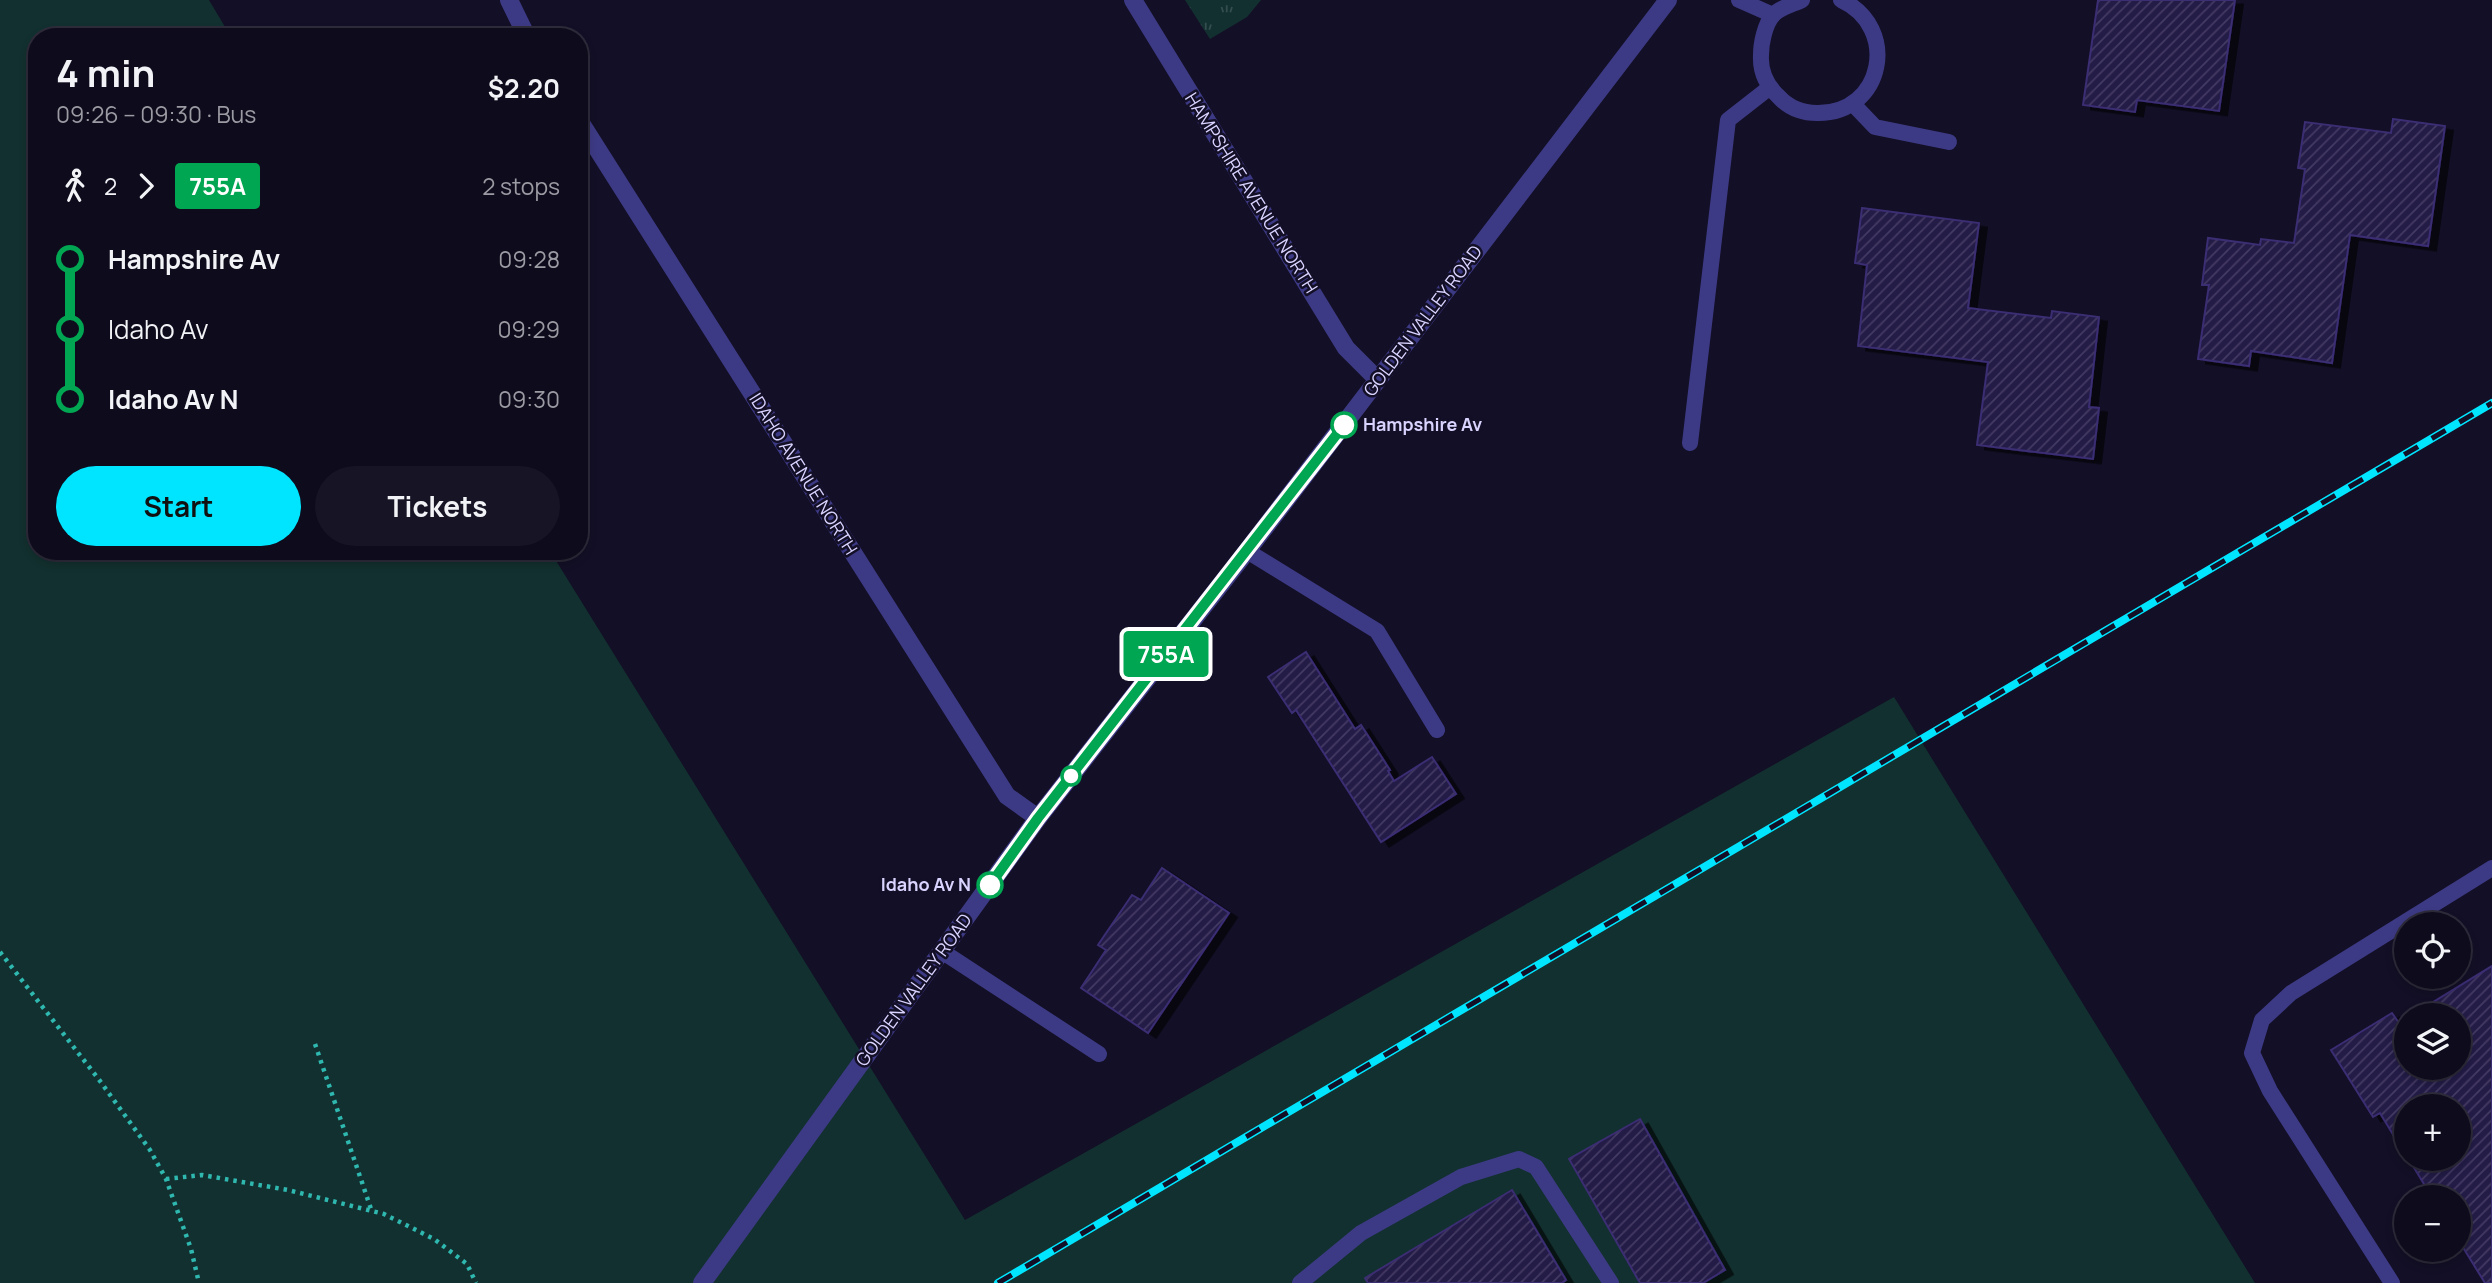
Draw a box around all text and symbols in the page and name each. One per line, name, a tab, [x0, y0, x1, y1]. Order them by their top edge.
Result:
text: 4 min	[56, 46, 155, 98]
text: $2.20	[488, 70, 560, 106]
street label: HAMPSHIRE AVENUE NORTH	[1180, 88, 1324, 297]
text: 09:26 – 09:30 · Bus	[56, 98, 256, 130]
icon: walk	[56, 167, 94, 205]
icon: forward	[127, 167, 165, 205]
text: 755A	[189, 169, 246, 202]
text: 2	[104, 170, 117, 202]
text: 2 stops	[482, 170, 560, 202]
street label: GOLDEN VALLEY ROAD	[1357, 240, 1487, 401]
text: Hampshire Av	[108, 241, 280, 277]
text: 09:28	[498, 243, 560, 275]
text: Idaho Av	[108, 311, 209, 347]
text: 09:29	[497, 313, 560, 345]
text: Idaho Av N	[108, 381, 238, 417]
text: 09:30	[498, 383, 560, 415]
street label: IDAHO AVENUE NORTH	[744, 388, 863, 559]
marker: Hampshire Av	[1331, 412, 1357, 438]
place label: Hampshire Av	[1363, 412, 1482, 436]
button: Start	[56, 466, 301, 546]
button: Tickets	[315, 466, 560, 546]
line badge: 755A	[1117, 631, 1215, 677]
text: 755A	[1137, 637, 1195, 670]
unlabelled marker	[1061, 766, 1081, 786]
place label: Idaho Av N	[881, 872, 971, 896]
marker: Idaho Av N	[977, 872, 1003, 898]
street label: GOLDEN VALLEY ROAD	[850, 908, 977, 1071]
map controls	[2394, 912, 2471, 1262]
button: locate	[2394, 912, 2471, 989]
button: layers	[2394, 1003, 2471, 1080]
button: +	[2394, 1094, 2471, 1171]
button: −	[2394, 1185, 2471, 1262]

